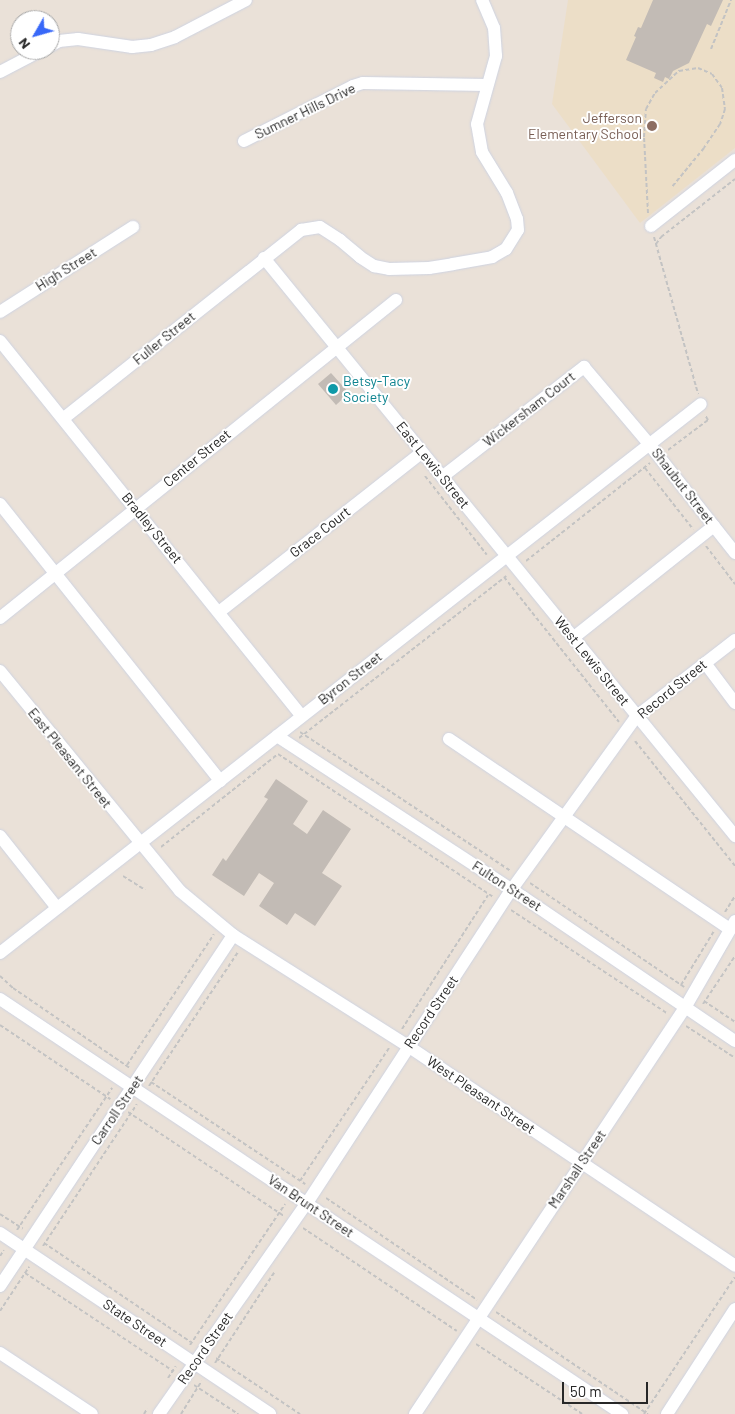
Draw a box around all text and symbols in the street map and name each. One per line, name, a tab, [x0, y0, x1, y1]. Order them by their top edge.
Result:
north arrow	[10, 10, 60, 60]
text: N	[14, 35, 33, 53]
street label: Sumner Hills Drive	[252, 79, 358, 143]
place label: Jefferson Elementary School	[528, 110, 642, 142]
marker: Jefferson Elementary School	[646, 120, 658, 132]
street label: High Street	[32, 244, 100, 294]
street label: Fuller Street	[129, 308, 199, 368]
street label: Wickersham Court	[480, 368, 578, 450]
place label: Betsy-Tacy Society	[343, 373, 410, 406]
marker: Betsy-Tacy Society	[327, 383, 339, 395]
street label: East Lewis Street	[393, 418, 473, 512]
street label: Center Street	[160, 426, 234, 490]
street label: Shaubut Street	[648, 445, 718, 527]
street label: Bradley Street	[118, 489, 186, 567]
street label: Grace Court	[286, 503, 354, 561]
street label: West Lewis Street	[551, 613, 633, 709]
street label: Byron Street	[315, 648, 385, 708]
street label: Record Street	[634, 656, 710, 722]
street label: East Pleasant Street	[25, 705, 115, 811]
street label: Fulton Street	[469, 857, 545, 915]
street label: Record Street	[400, 972, 462, 1052]
street label: West Pleasant Street	[424, 1052, 538, 1138]
street label: Carroll Street	[87, 1072, 147, 1148]
street label: Marshall Street	[545, 1127, 609, 1211]
street label: Van Brunt Street	[265, 1171, 357, 1241]
street label: State Street	[100, 1295, 170, 1351]
street label: Record Street	[174, 1309, 236, 1387]
scale bar	[565, 1372, 651, 1404]
text: 50 m	[570, 1382, 602, 1400]

